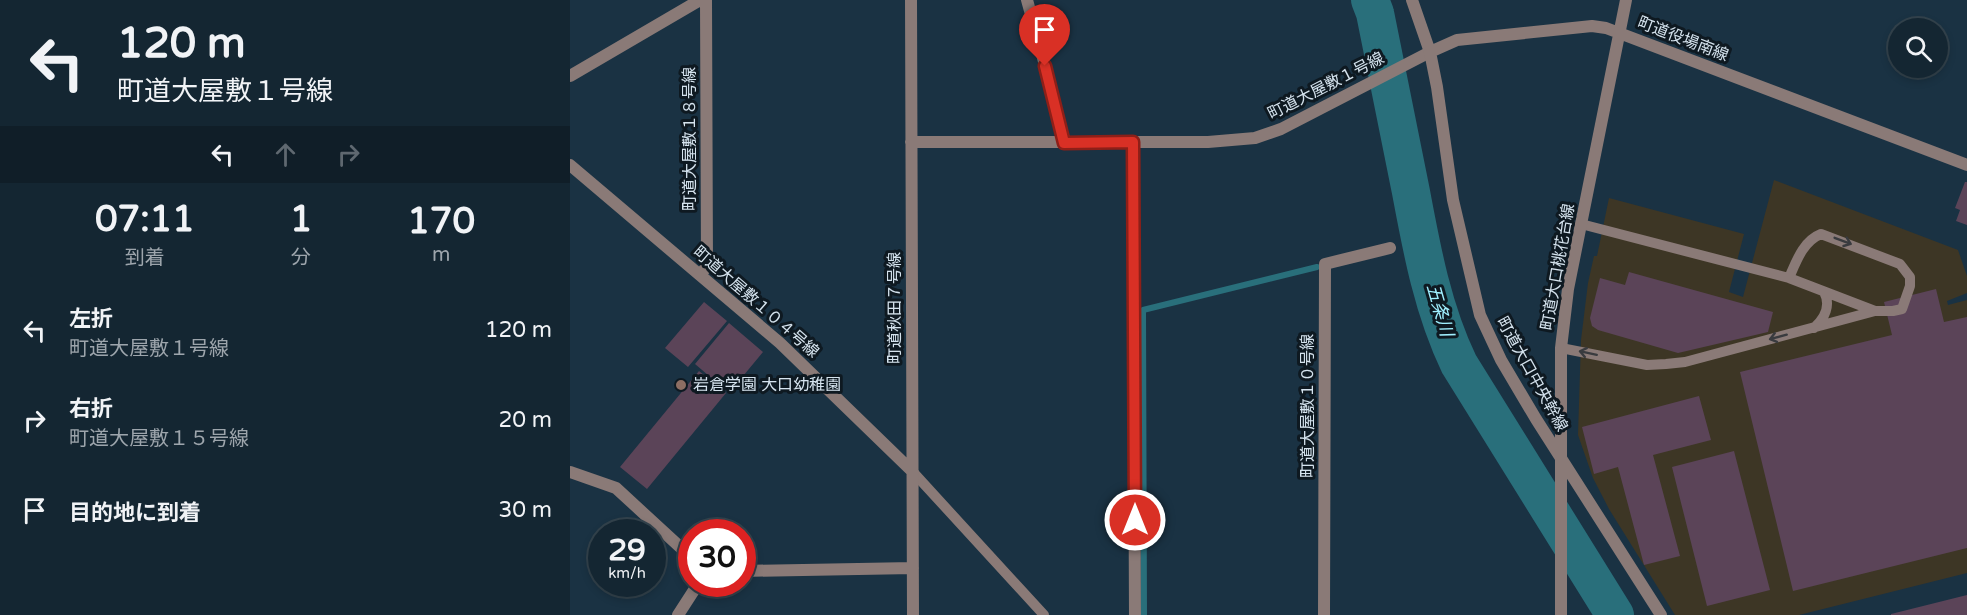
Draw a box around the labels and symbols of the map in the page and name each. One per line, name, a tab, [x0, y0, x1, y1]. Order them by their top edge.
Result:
pin	[1019, 4, 1070, 66]
street label: 町道役場南線	[1635, 12, 1731, 66]
street label: 町道大屋敷１号線	[1264, 48, 1388, 124]
street label: 町道大屋敷１８号線	[680, 67, 700, 211]
street label: 町道大口桃花台線	[1537, 202, 1579, 332]
one-way arrow	[1833, 236, 1851, 247]
street label: 町道大屋敷１０４号線	[689, 242, 823, 362]
street label: 町道秋田７号線	[885, 252, 905, 364]
water label: 五条川	[1422, 281, 1459, 341]
street label: 町道大口中央幹線	[1492, 313, 1572, 435]
one-way arrow	[1769, 332, 1788, 344]
street label: 町道大屋敷１０号線	[1298, 334, 1318, 478]
one-way arrow	[1578, 347, 1598, 358]
place label: 岩倉学園 大口幼稚園	[693, 375, 841, 395]
marker: 岩倉学園 大口幼稚園	[674, 378, 688, 392]
position arrow	[1103, 488, 1167, 552]
speed limit sign: 30	[678, 519, 756, 597]

